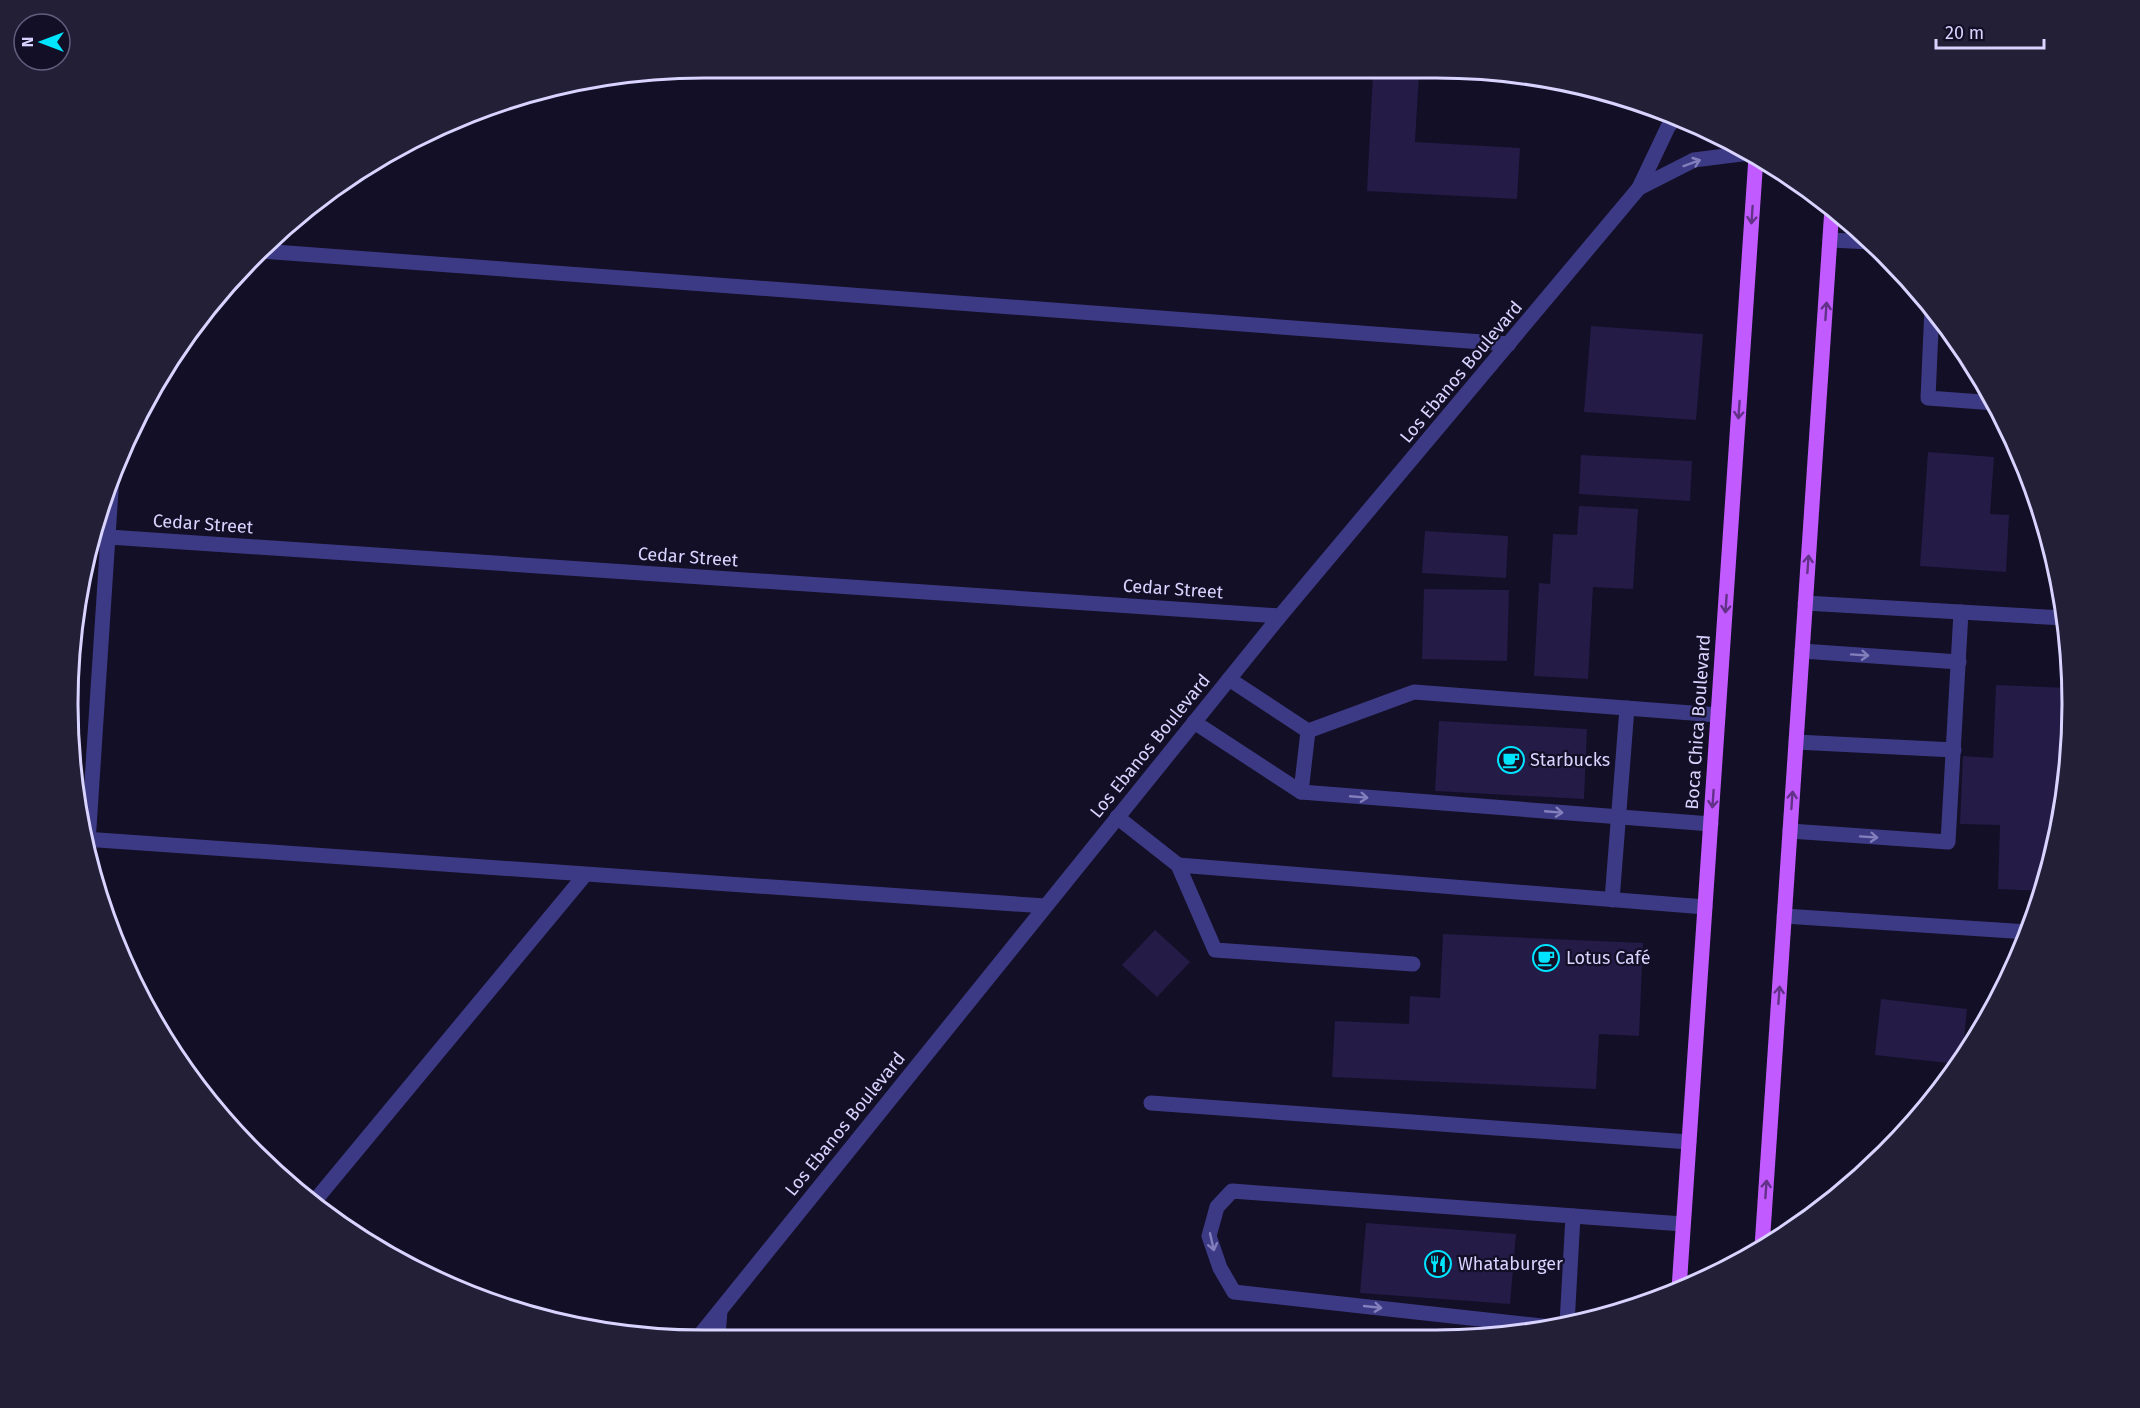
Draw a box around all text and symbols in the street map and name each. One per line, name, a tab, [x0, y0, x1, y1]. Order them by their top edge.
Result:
north arrow	[12, 12, 72, 72]
scale bar	[1936, 12, 2044, 50]
text: 20 m	[1945, 22, 1984, 44]
text: N	[18, 37, 37, 47]
one-way arrow	[1682, 156, 1700, 167]
one-way arrow	[1747, 205, 1758, 225]
street label: Los Ebanos Boulevard	[1395, 296, 1527, 448]
one-way arrow	[1820, 301, 1831, 321]
one-way arrow	[1733, 399, 1744, 419]
street label: Cedar Street	[152, 510, 254, 539]
street label: Cedar Street	[637, 543, 739, 572]
one-way arrow	[1803, 554, 1814, 574]
street label: Cedar Street	[1122, 575, 1224, 604]
one-way arrow	[1720, 594, 1731, 614]
street label: Boca Chica Boulevard	[1681, 634, 1715, 810]
one-way arrow	[1850, 649, 1870, 660]
street label: Los Ebanos Boulevard	[1085, 670, 1215, 822]
cafe icon: Starbucks	[1496, 745, 1526, 775]
place label: Starbucks	[1530, 749, 1610, 771]
one-way arrow	[1707, 789, 1718, 808]
one-way arrow	[1787, 791, 1798, 810]
one-way arrow	[1349, 792, 1369, 803]
one-way arrow	[1543, 807, 1563, 818]
one-way arrow	[1858, 831, 1878, 842]
cafe icon: Lotus Café	[1531, 943, 1561, 973]
place label: Lotus Café	[1566, 947, 1651, 969]
one-way arrow	[1774, 985, 1785, 1005]
street label: Los Ebanos Boulevard	[780, 1048, 910, 1200]
one-way arrow	[1760, 1180, 1771, 1200]
one-way arrow	[1207, 1232, 1218, 1251]
restaurant icon: Whataburger	[1423, 1249, 1453, 1279]
place label: Whataburger	[1458, 1253, 1563, 1275]
one-way arrow	[1362, 1302, 1382, 1313]

